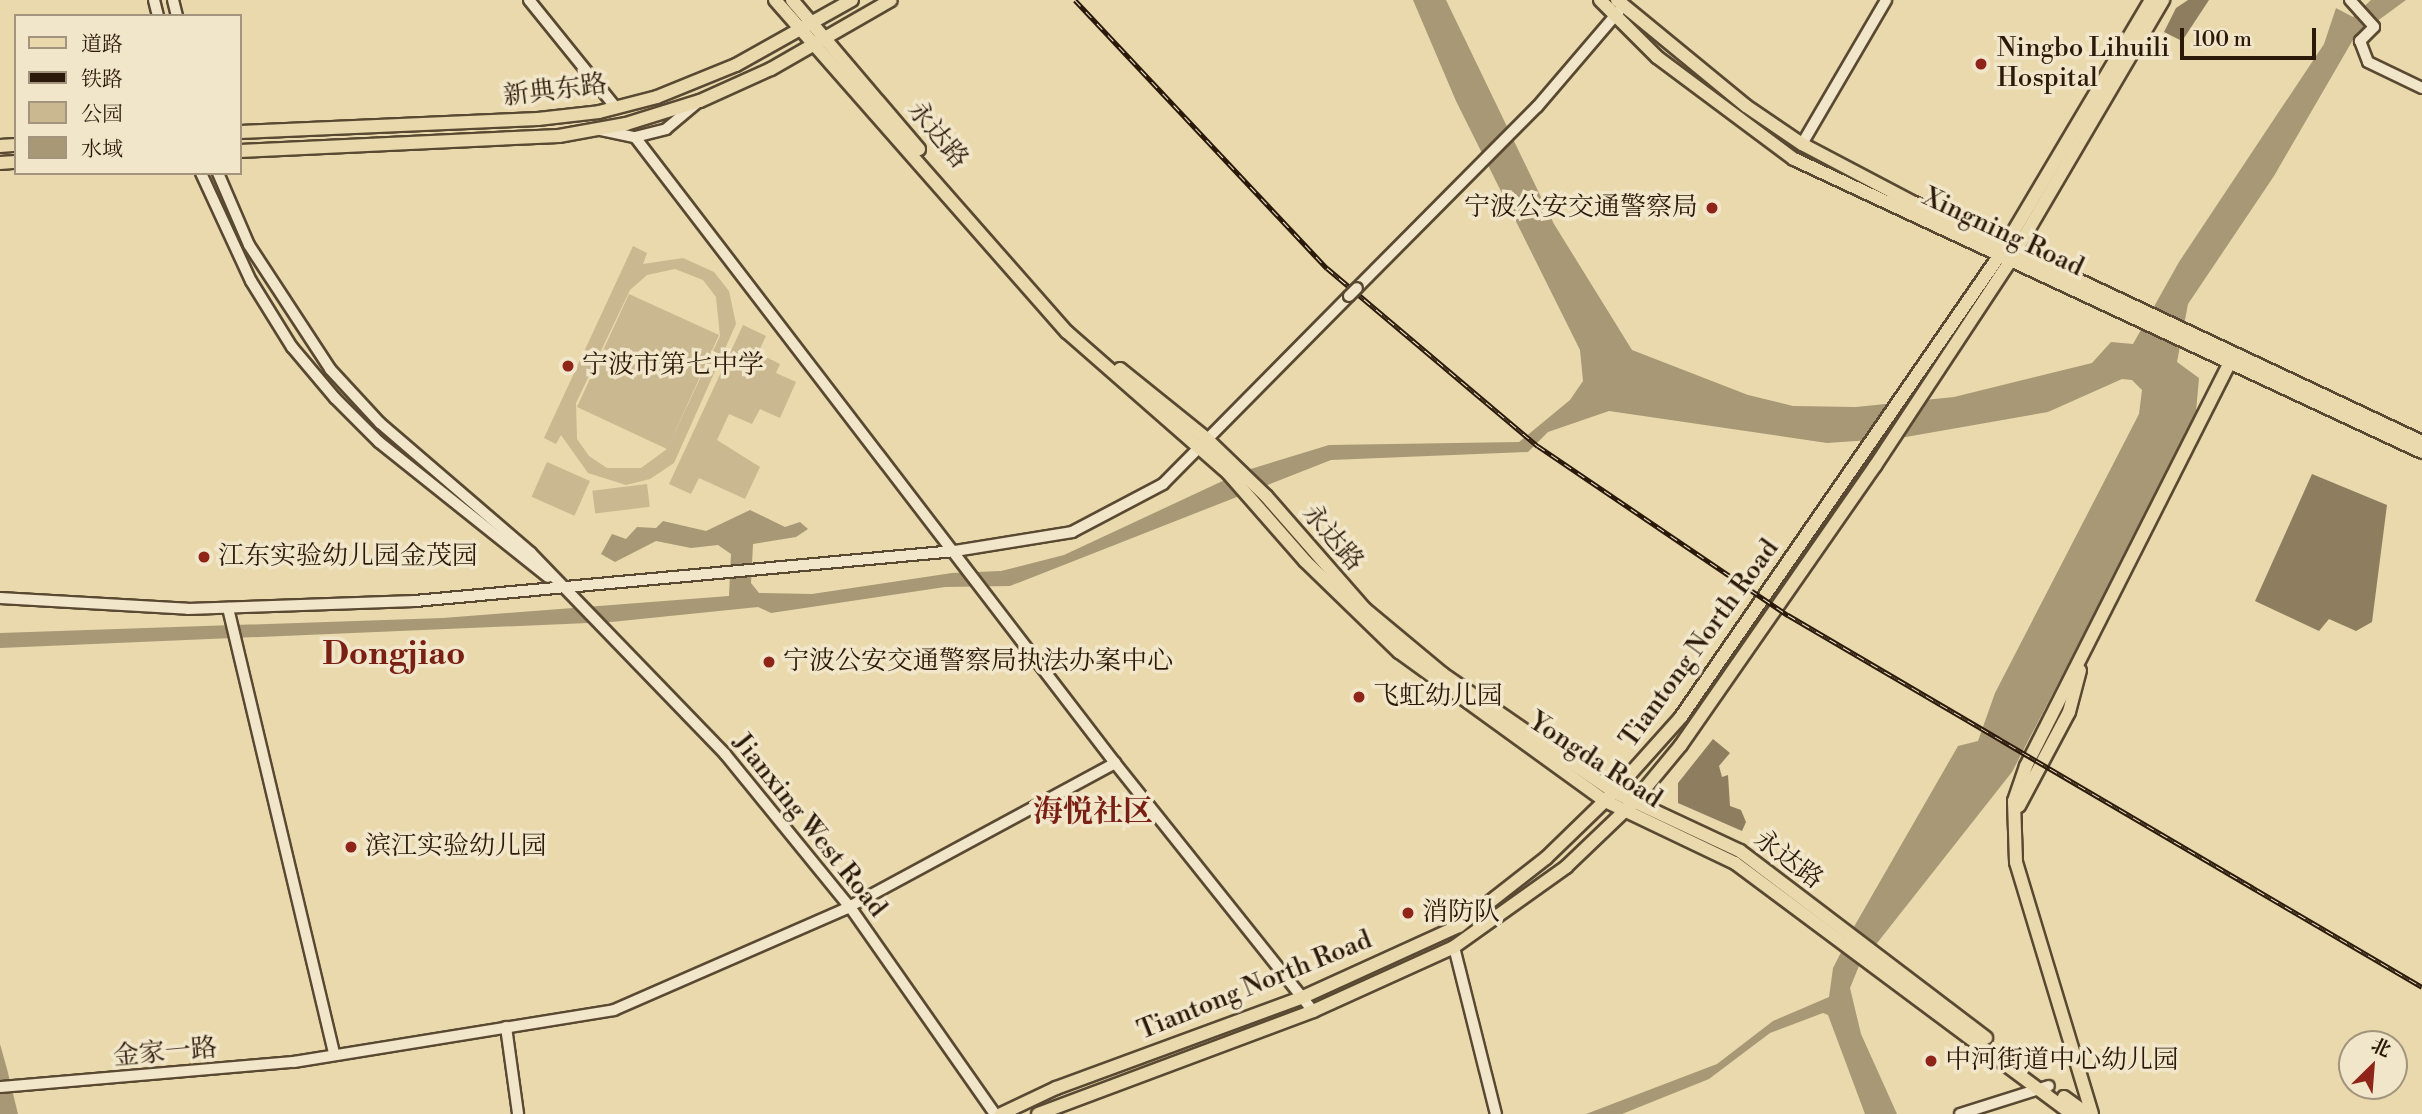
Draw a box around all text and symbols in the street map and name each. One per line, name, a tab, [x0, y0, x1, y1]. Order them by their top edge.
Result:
legend	[14, 14, 242, 175]
scale bar	[2184, 14, 2320, 58]
text: 100 m	[2193, 27, 2252, 53]
text: 道路	[81, 32, 123, 58]
place label: Ningbo Lihuili Hospital	[1997, 33, 2170, 94]
marker: Ningbo Lihuili Hospital	[1971, 54, 1991, 74]
text: 铁路	[81, 67, 123, 93]
street label: 新典东路	[501, 69, 609, 113]
street label: 永达路	[900, 95, 974, 175]
text: 公园	[81, 102, 123, 128]
text: 水域	[81, 137, 123, 163]
street label: Xingning Road	[1918, 182, 2088, 284]
place label: 宁波公安交通警察局	[1464, 192, 1698, 224]
marker: 宁波公安交通警察局	[1704, 200, 1720, 216]
place label: 宁波市第七中学	[582, 350, 764, 382]
marker: 宁波市第七中学	[560, 358, 576, 374]
street label: 永达路	[1295, 498, 1369, 578]
street label: Tiantong North Road	[1614, 534, 1786, 754]
place label: 江东实验幼儿园金茂园	[218, 541, 478, 573]
marker: 江东实验幼儿园金茂园	[196, 549, 212, 565]
district label: Dongjiao	[323, 635, 465, 675]
place label: 宁波公安交通警察局执法办案中心	[783, 646, 1173, 678]
marker: 宁波公安交通警察局执法办案中心	[761, 654, 777, 670]
place label: 飞虹幼儿园	[1373, 681, 1503, 713]
marker: 飞虹幼儿园	[1351, 689, 1367, 705]
street label: Yongda Road	[1523, 706, 1667, 816]
street label: Jianxing West Road	[726, 728, 892, 924]
district label: 海悦社区	[1033, 794, 1153, 830]
street label: 永达路	[1747, 824, 1829, 896]
place label: 滨江实验幼儿园	[365, 831, 547, 863]
marker: 滨江实验幼儿园	[343, 839, 359, 855]
place label: 消防队	[1422, 897, 1500, 929]
marker: 消防队	[1400, 905, 1416, 921]
street label: Tiantong North Road	[1134, 925, 1376, 1047]
north arrow	[2338, 1030, 2408, 1100]
street label: 金家一路	[112, 1033, 218, 1073]
text: 北	[2367, 1033, 2395, 1063]
place label: 中河街道中心幼儿园	[1945, 1045, 2179, 1077]
marker: 中河街道中心幼儿园	[1923, 1053, 1939, 1069]

